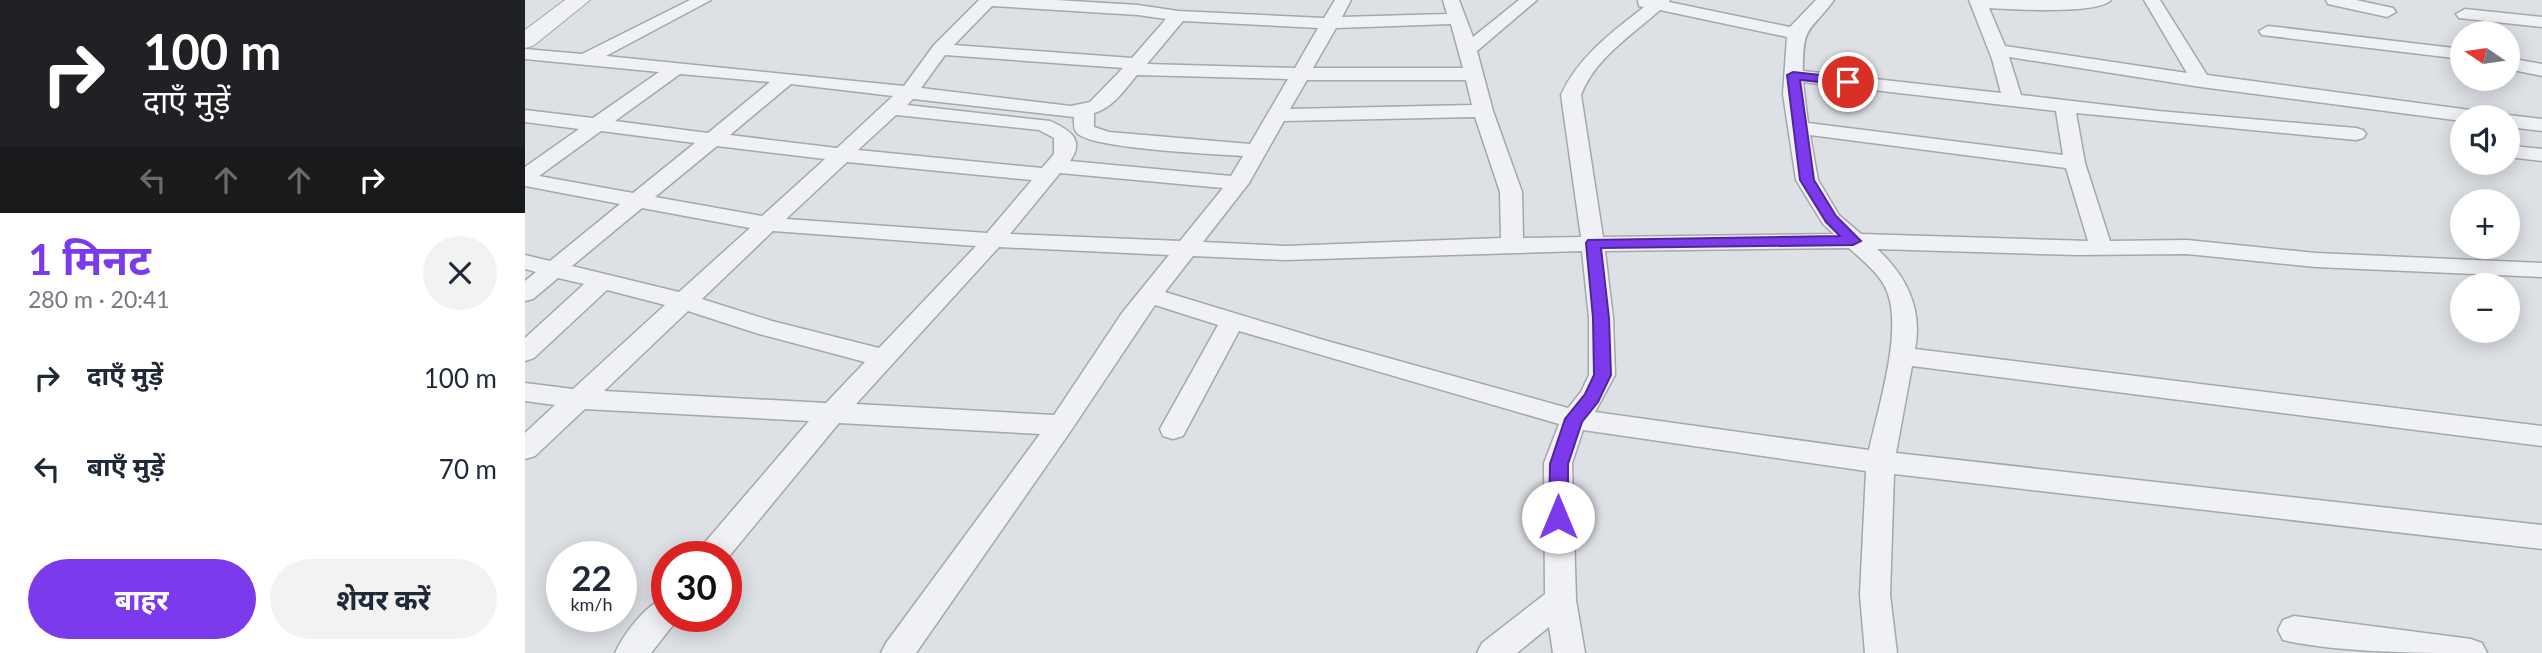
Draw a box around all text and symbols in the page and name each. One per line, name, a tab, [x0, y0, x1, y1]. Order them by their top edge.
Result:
north arrow	[2450, 21, 2520, 91]
map controls	[2450, 21, 2520, 343]
text: 100 m	[143, 22, 281, 80]
icon: right	[28, 28, 119, 119]
pin	[1818, 52, 1878, 112]
icon: arrive	[1829, 63, 1867, 101]
text: दाएँ मुड़ें	[143, 81, 230, 120]
button: sound	[2450, 105, 2520, 175]
icon: left	[134, 161, 172, 199]
icon: ahead	[207, 161, 245, 199]
icon: ahead	[280, 161, 318, 199]
icon: right	[353, 161, 391, 199]
button: +	[2450, 189, 2520, 259]
text: 1 मिनट	[28, 234, 151, 284]
button: close	[423, 236, 497, 310]
button: −	[2450, 273, 2520, 343]
text: 280 m · 20:41	[28, 285, 170, 313]
icon: right	[28, 359, 66, 397]
text: दाएँ मुड़ें	[87, 359, 163, 391]
text: 100 m	[424, 362, 497, 394]
icon: left	[28, 450, 66, 488]
text: बाएँ मुड़ें	[87, 450, 165, 482]
text: 70 m	[439, 453, 497, 485]
position arrow	[1521, 480, 1595, 554]
speed limit sign: 30	[651, 541, 742, 632]
text: 22	[571, 556, 612, 598]
button: बाहर	[28, 559, 256, 639]
button: शेयर करें	[270, 559, 497, 639]
text: km/h	[570, 593, 613, 615]

